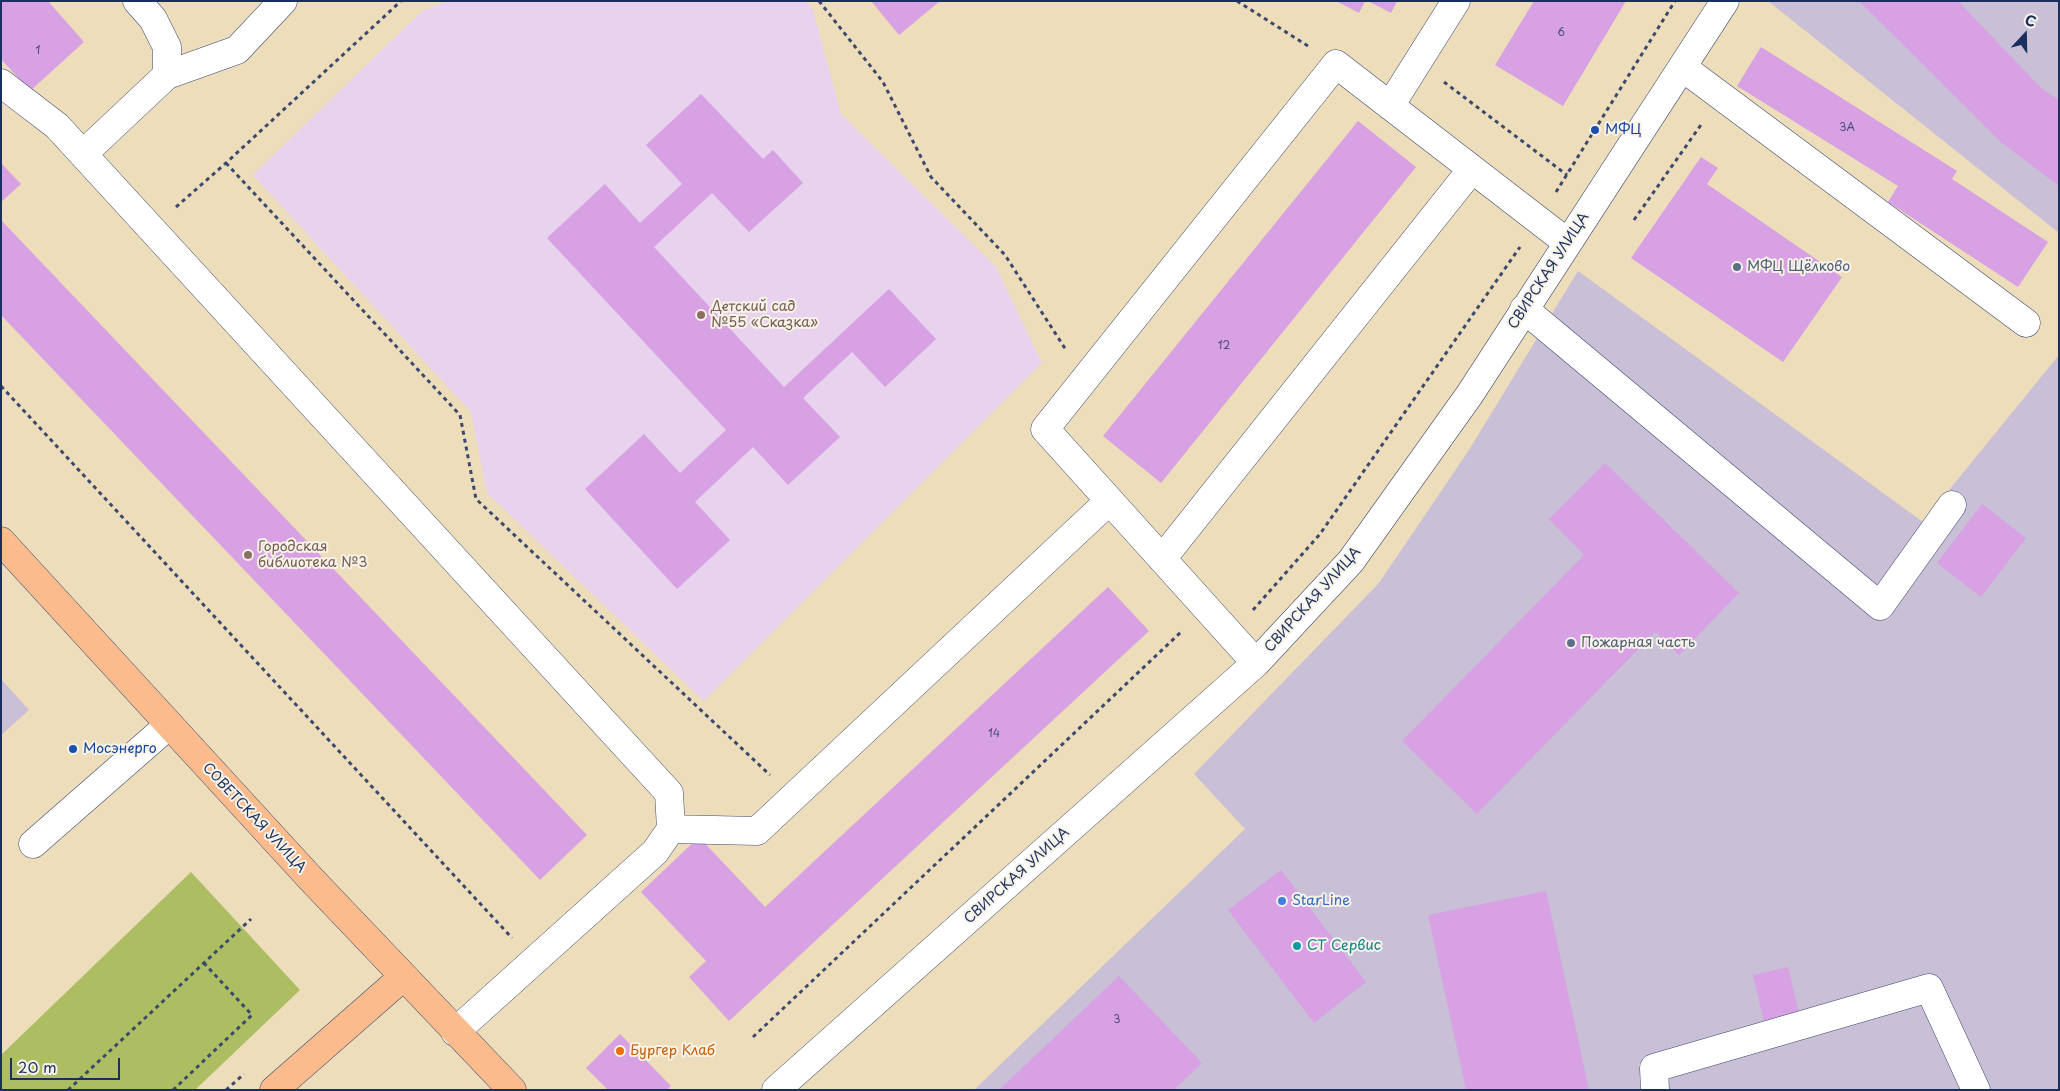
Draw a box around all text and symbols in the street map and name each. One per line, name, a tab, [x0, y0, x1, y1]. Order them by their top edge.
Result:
text: С	[2022, 9, 2039, 32]
north arrow	[2000, 10, 2050, 60]
house number: 6	[1557, 26, 1565, 40]
house number: 1	[36, 44, 40, 58]
house number: 3А	[1839, 121, 1855, 135]
place label: МФЦ	[1605, 122, 1641, 138]
marker: МФЦ	[1589, 124, 1601, 136]
street label: СВИРСКАЯ УЛИЦА	[1505, 209, 1593, 333]
place label: МФЦ Щёлково	[1747, 259, 1850, 275]
marker: МФЦ Щёлково	[1731, 261, 1743, 273]
place label: Детский сад №55 «Сказка»	[711, 299, 818, 332]
marker: Детский сад №55 «Сказка»	[695, 309, 707, 321]
house number: 12	[1218, 339, 1230, 353]
place label: Городская библиотека №3	[258, 539, 368, 572]
street label: СВИРСКАЯ УЛИЦА	[1261, 544, 1365, 656]
marker: Городская библиотека №3	[242, 549, 254, 561]
place label: Пожарная часть	[1581, 635, 1695, 651]
marker: Пожарная часть	[1565, 637, 1577, 649]
house number: 14	[988, 727, 1000, 741]
place label: Мосэнерго	[83, 741, 157, 757]
marker: Мосэнерго	[67, 743, 79, 755]
street label: СОВЕТСКАЯ УЛИЦА	[199, 760, 309, 876]
street label: СВИРСКАЯ УЛИЦА	[961, 824, 1073, 928]
place label: StarLine	[1292, 893, 1350, 909]
marker: StarLine	[1276, 895, 1288, 907]
place label: СТ Сервис	[1307, 938, 1381, 954]
marker: СТ Сервис	[1291, 940, 1303, 952]
house number: 3	[1113, 1013, 1121, 1027]
place label: Бургер Клаб	[630, 1043, 715, 1059]
marker: Бургер Клаб	[614, 1045, 626, 1057]
scale bar	[12, 1048, 122, 1080]
text: 20 m	[18, 1055, 57, 1078]

